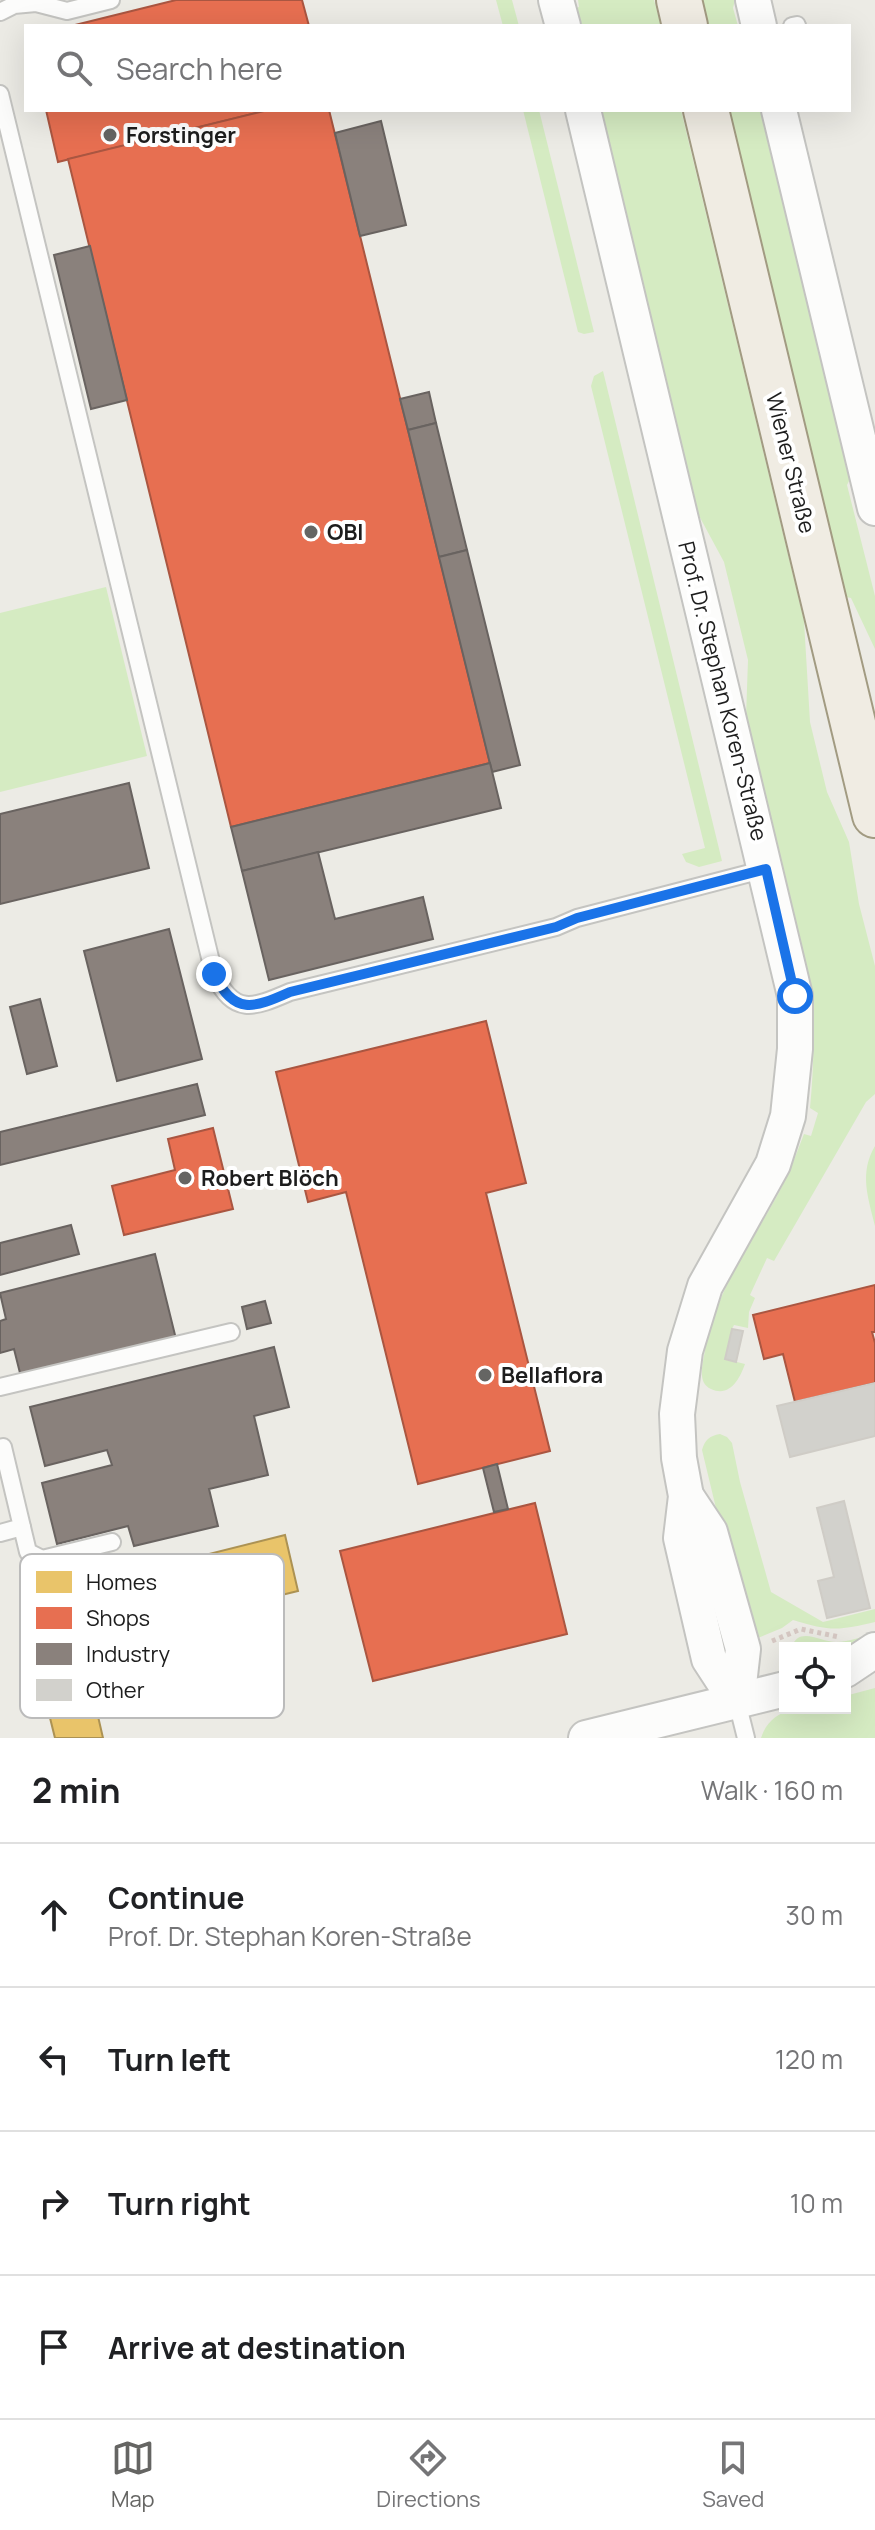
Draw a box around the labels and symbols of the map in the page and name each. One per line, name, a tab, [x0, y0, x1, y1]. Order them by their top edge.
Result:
place label: Forstinger	[126, 120, 236, 150]
marker: Forstinger	[101, 126, 119, 144]
street label: Wiener Straße	[759, 389, 823, 537]
place label: OBI	[327, 517, 364, 547]
marker: OBI	[302, 523, 320, 541]
street label: Prof. Dr. Stephan Koren-Straße	[671, 538, 775, 844]
route end	[196, 956, 232, 992]
route start	[777, 978, 813, 1014]
place label: Robert Blöch	[201, 1163, 339, 1193]
marker: Robert Blöch	[176, 1169, 194, 1187]
place label: Bellaflora	[501, 1360, 603, 1390]
marker: Bellaflora	[476, 1366, 494, 1384]
legend	[20, 1554, 284, 1718]
text: Homes	[86, 1567, 157, 1597]
text: Shops	[86, 1603, 150, 1633]
text: Industry	[86, 1639, 170, 1669]
text: Other	[86, 1675, 145, 1705]

